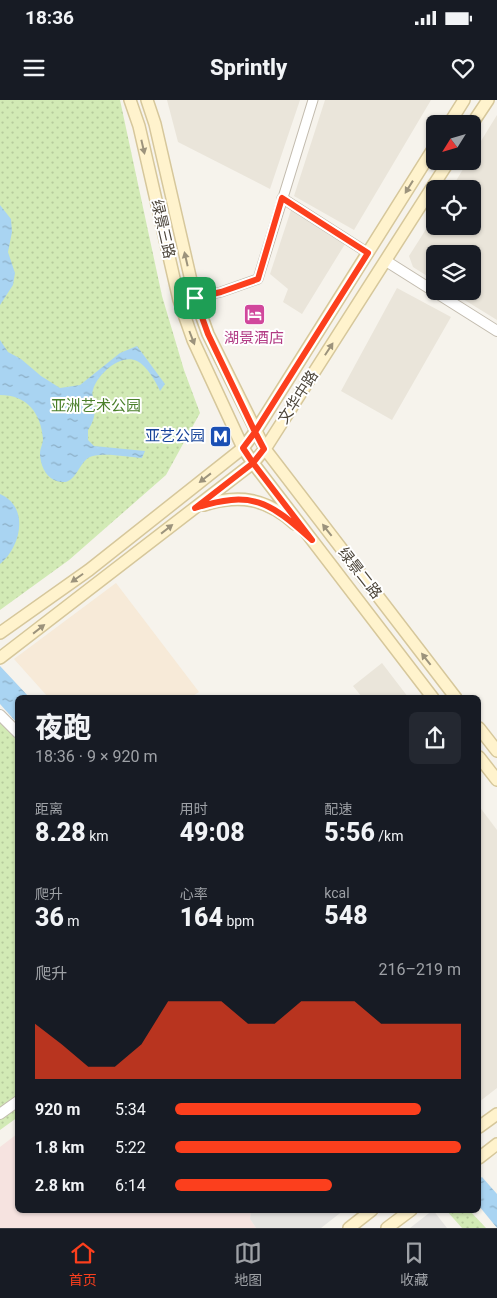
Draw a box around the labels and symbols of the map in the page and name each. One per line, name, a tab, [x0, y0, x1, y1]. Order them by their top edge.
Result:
north arrow	[426, 115, 481, 170]
one-way arrow	[140, 139, 148, 155]
one-way arrow	[404, 180, 414, 194]
street label: 绿景三路	[147, 198, 179, 260]
one-way arrow	[182, 251, 190, 266]
pin	[174, 277, 216, 319]
hotel icon: 湖景酒店	[242, 303, 266, 327]
place label: 湖景酒店	[224, 329, 284, 347]
one-way arrow	[189, 331, 197, 345]
one-way arrow	[324, 342, 334, 356]
street label: 文华中路	[274, 367, 322, 427]
park label: 亚洲艺术公园	[51, 397, 141, 415]
metro station icon: 亚艺公园	[209, 424, 233, 448]
place label: 亚艺公园	[145, 427, 205, 445]
one-way arrow	[198, 473, 212, 483]
one-way arrow	[322, 523, 332, 537]
one-way arrow	[160, 524, 173, 535]
street label: 绿景二路	[334, 544, 386, 602]
one-way arrow	[70, 573, 84, 583]
one-way arrow	[32, 623, 45, 634]
one-way arrow	[421, 652, 431, 666]

